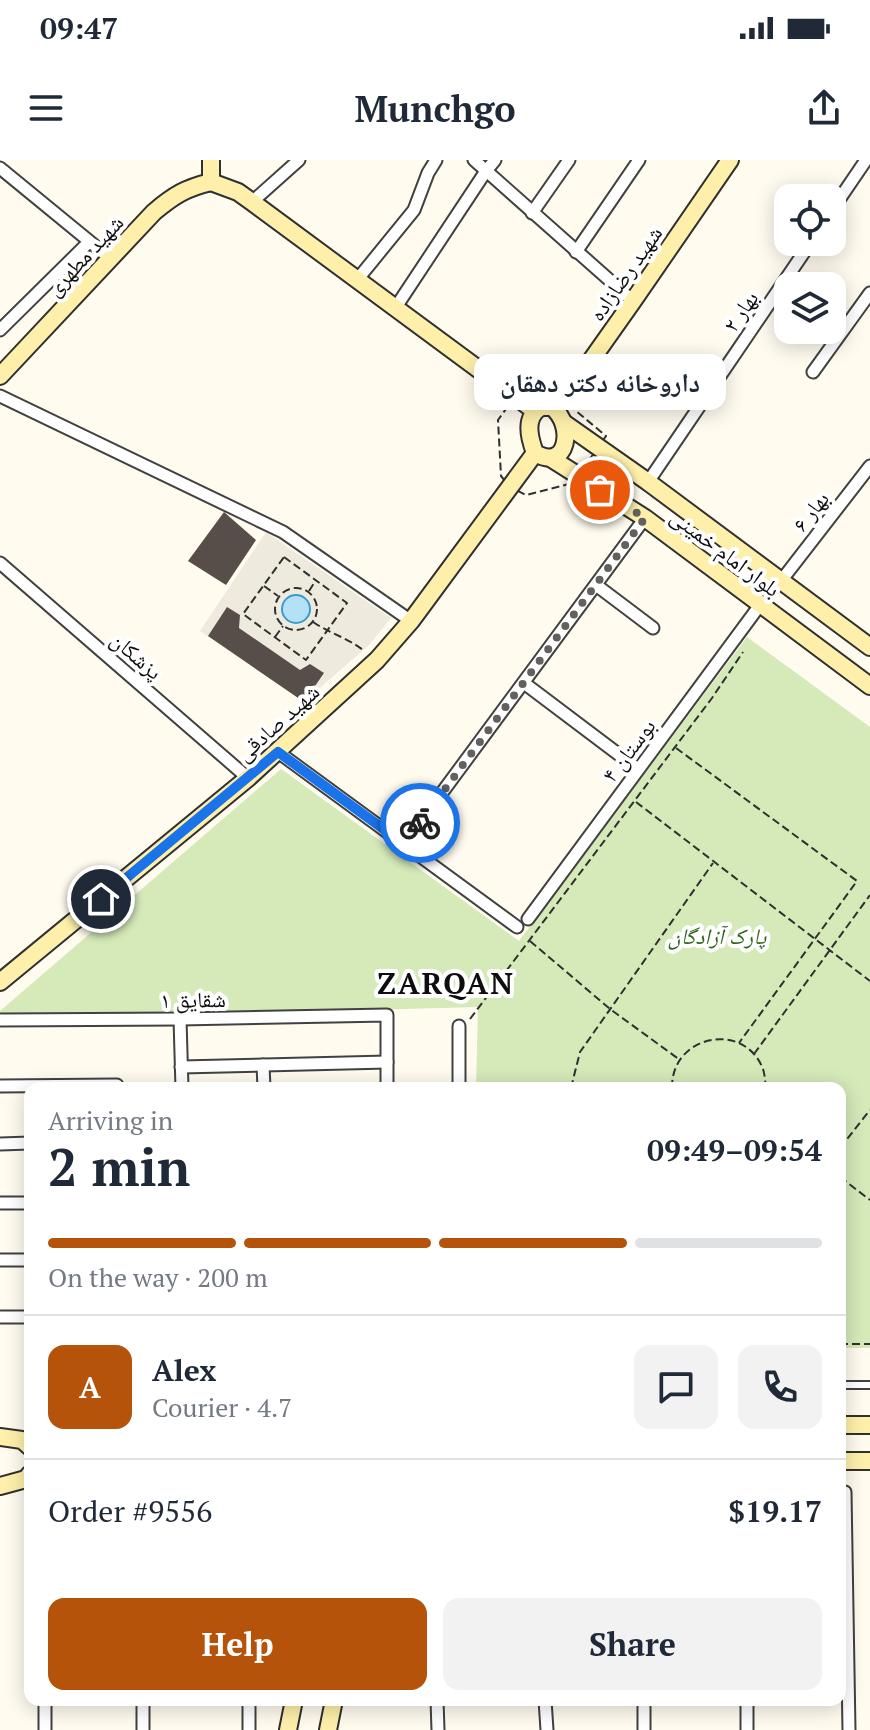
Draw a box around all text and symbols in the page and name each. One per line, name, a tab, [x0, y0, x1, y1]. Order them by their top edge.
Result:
text: 09:47	[40, 8, 118, 48]
text: Munchgo	[354, 85, 516, 132]
icon: menu	[24, 86, 68, 130]
icon: share	[802, 86, 846, 130]
map controls	[774, 184, 846, 344]
button: locate	[774, 184, 846, 256]
street label: شهید مطهری	[39, 208, 129, 302]
street label: شهید رضازاده	[582, 220, 668, 326]
button: layers	[774, 272, 846, 344]
street label: بهار ۲	[716, 285, 764, 337]
callout: داروخانه دکتر دهقان	[474, 354, 726, 410]
text: داروخانه دکتر دهقان	[500, 365, 700, 399]
pin	[566, 456, 634, 524]
icon: bag	[578, 468, 622, 512]
street label: بهار ۶	[785, 485, 835, 537]
street label: بلوار امام خمینی	[665, 501, 787, 604]
street label: پزشکان	[105, 625, 169, 686]
street label: شهید صادقی	[229, 677, 325, 767]
street label: بوستان ۴	[595, 712, 661, 788]
courier	[380, 783, 460, 863]
icon: bike	[398, 801, 442, 845]
pin	[67, 865, 135, 933]
icon: home	[79, 877, 123, 921]
park label: پارک آزادگان	[668, 921, 767, 950]
district label: ZARQAN	[377, 963, 515, 1003]
street label: شقایق ۱	[160, 984, 226, 1014]
text: Arriving in	[48, 1103, 173, 1137]
text: 09:49–09:54	[647, 1130, 822, 1170]
text: 2 min	[48, 1132, 190, 1201]
text: On the way · 200 m	[48, 1260, 268, 1294]
button: chat	[634, 1345, 718, 1429]
button: phone	[738, 1345, 822, 1429]
text: Alex	[152, 1350, 216, 1390]
text: A	[79, 1367, 101, 1407]
text: Courier · 4.7	[152, 1390, 292, 1424]
text: Order #9556	[48, 1491, 212, 1531]
text: $19.17	[728, 1491, 822, 1531]
button: Help	[48, 1598, 427, 1690]
button: Share	[443, 1598, 822, 1690]

